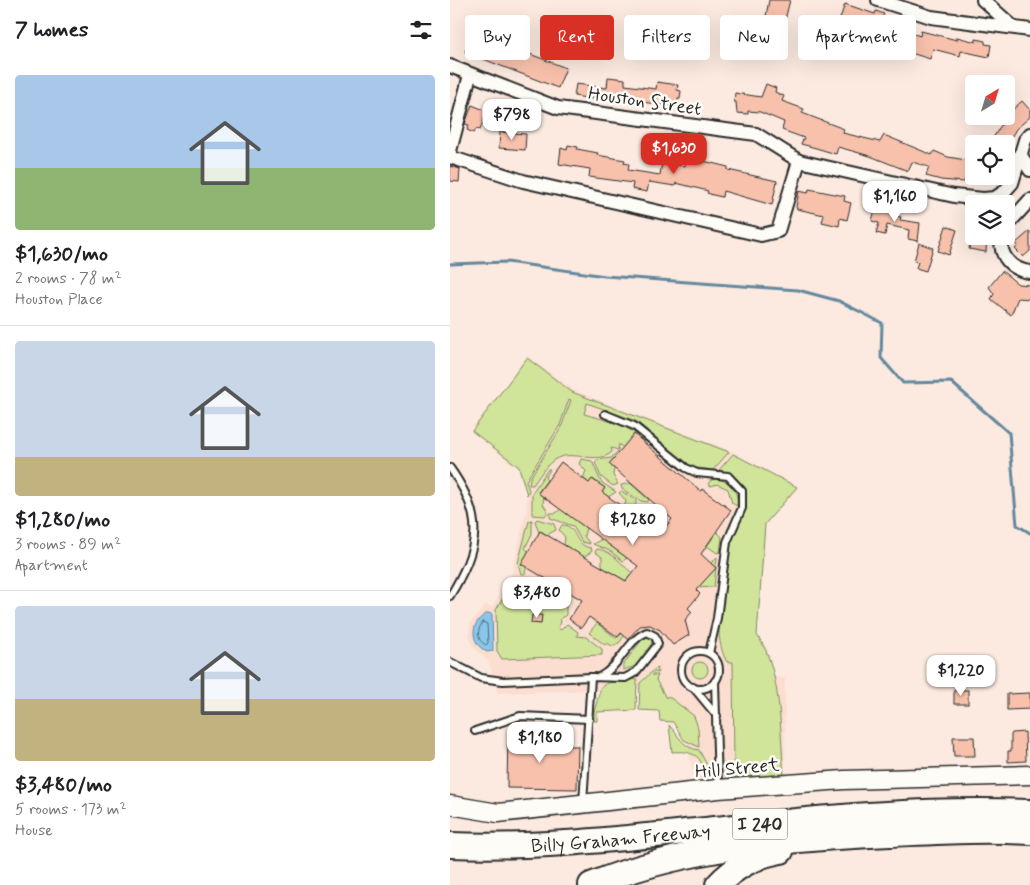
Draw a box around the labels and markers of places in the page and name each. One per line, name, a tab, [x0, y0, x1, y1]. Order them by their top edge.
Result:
pin: $798	[482, 98, 542, 141]
pin: $1,630	[633, 132, 715, 175]
pin: $1,160	[854, 180, 936, 223]
pin: $1,280	[592, 504, 674, 546]
pin: $3,480	[496, 576, 578, 619]
pin: $1,220	[920, 654, 1002, 697]
pin: $1,180	[499, 722, 581, 764]

